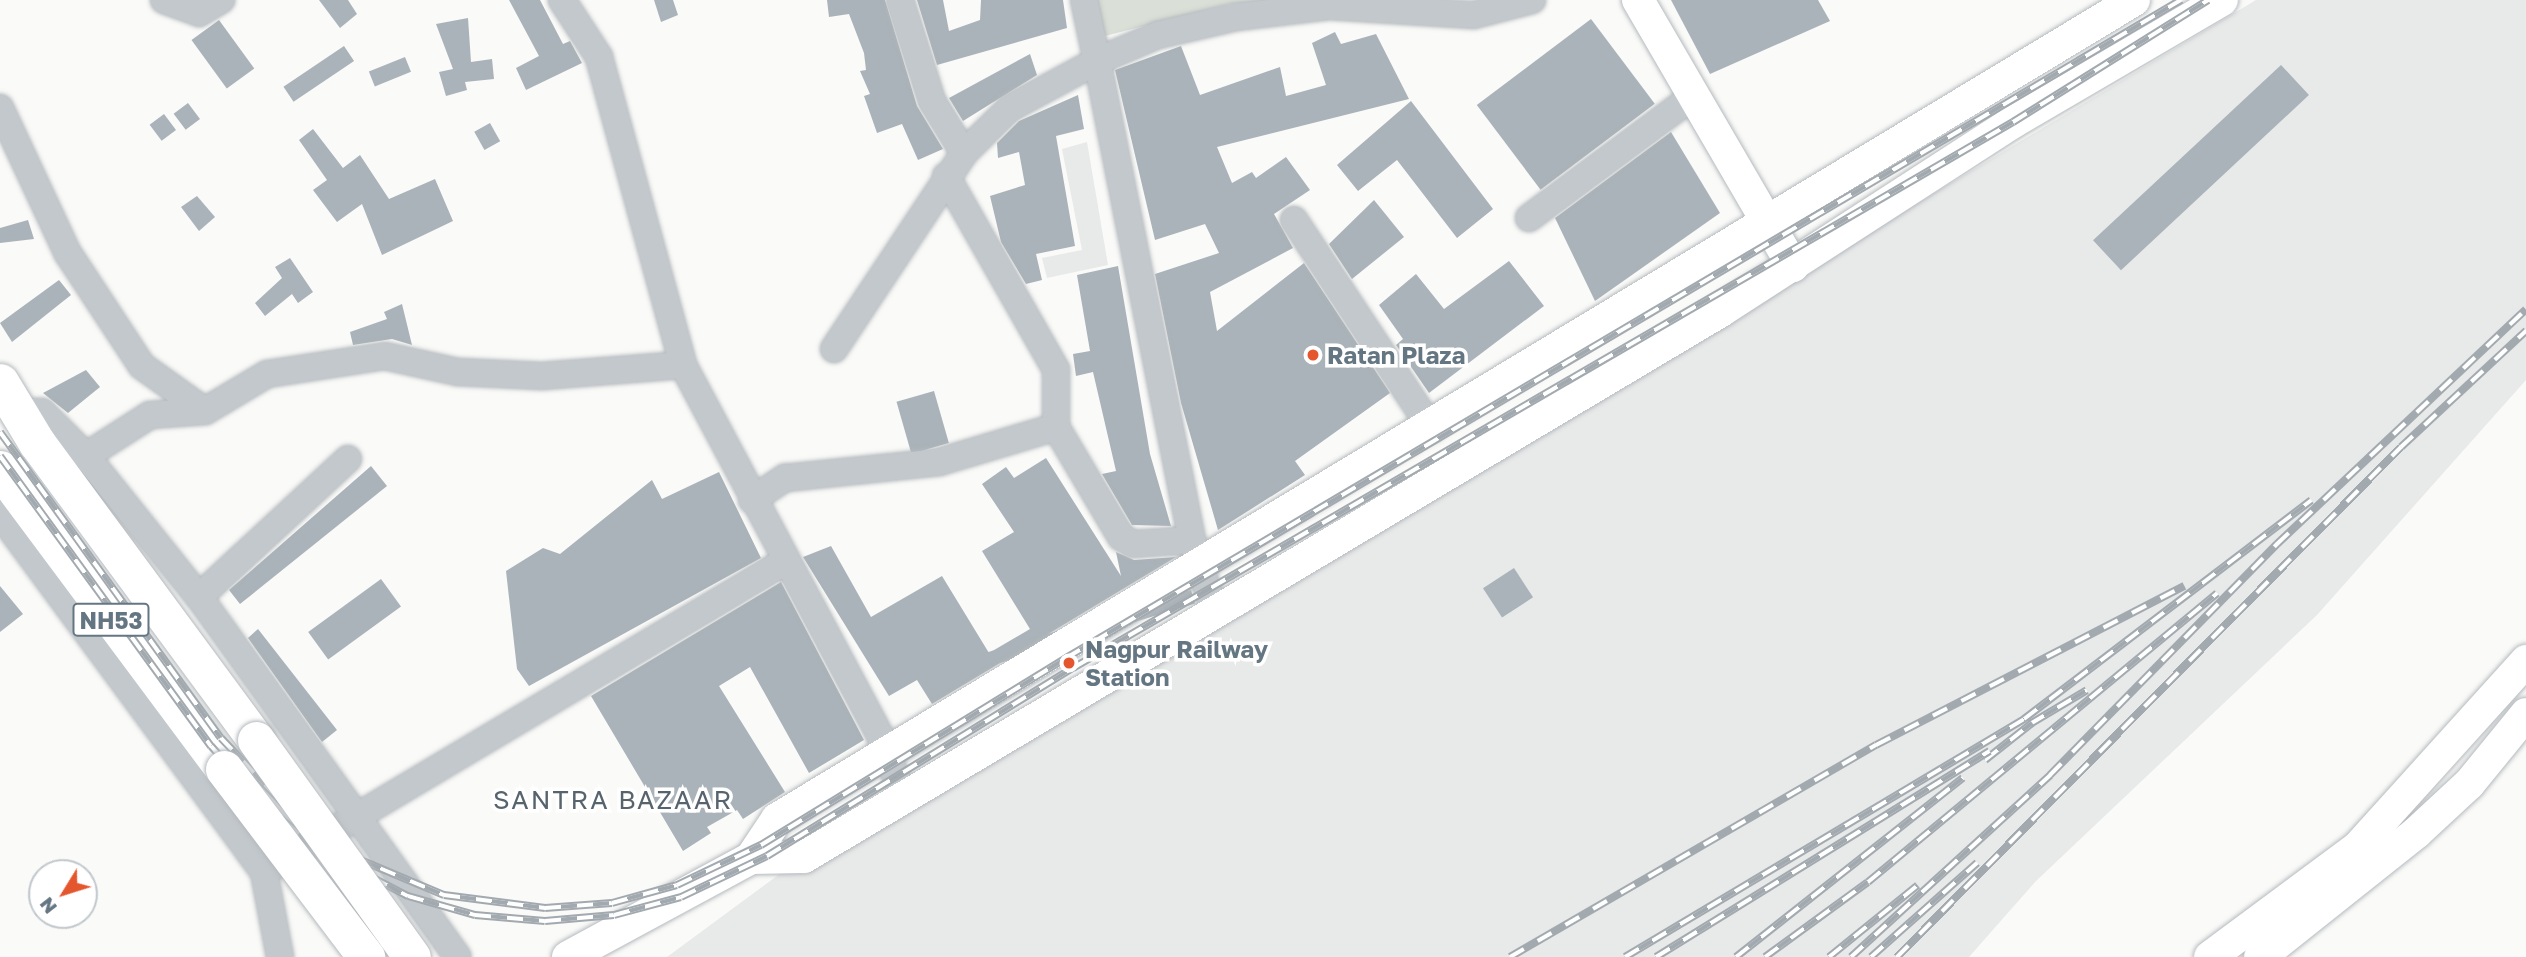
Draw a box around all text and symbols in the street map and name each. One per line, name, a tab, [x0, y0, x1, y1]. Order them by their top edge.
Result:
place label: Ratan Plaza	[1327, 341, 1465, 369]
marker: Ratan Plaza	[1305, 347, 1321, 363]
road number: NH53	[71, 600, 151, 640]
place label: Nagpur Railway Station	[1085, 635, 1268, 691]
marker: Nagpur Railway Station	[1059, 653, 1079, 673]
district label: SANTRA BAZAAR	[495, 784, 731, 816]
north arrow	[28, 859, 98, 929]
text: N	[34, 893, 61, 919]

